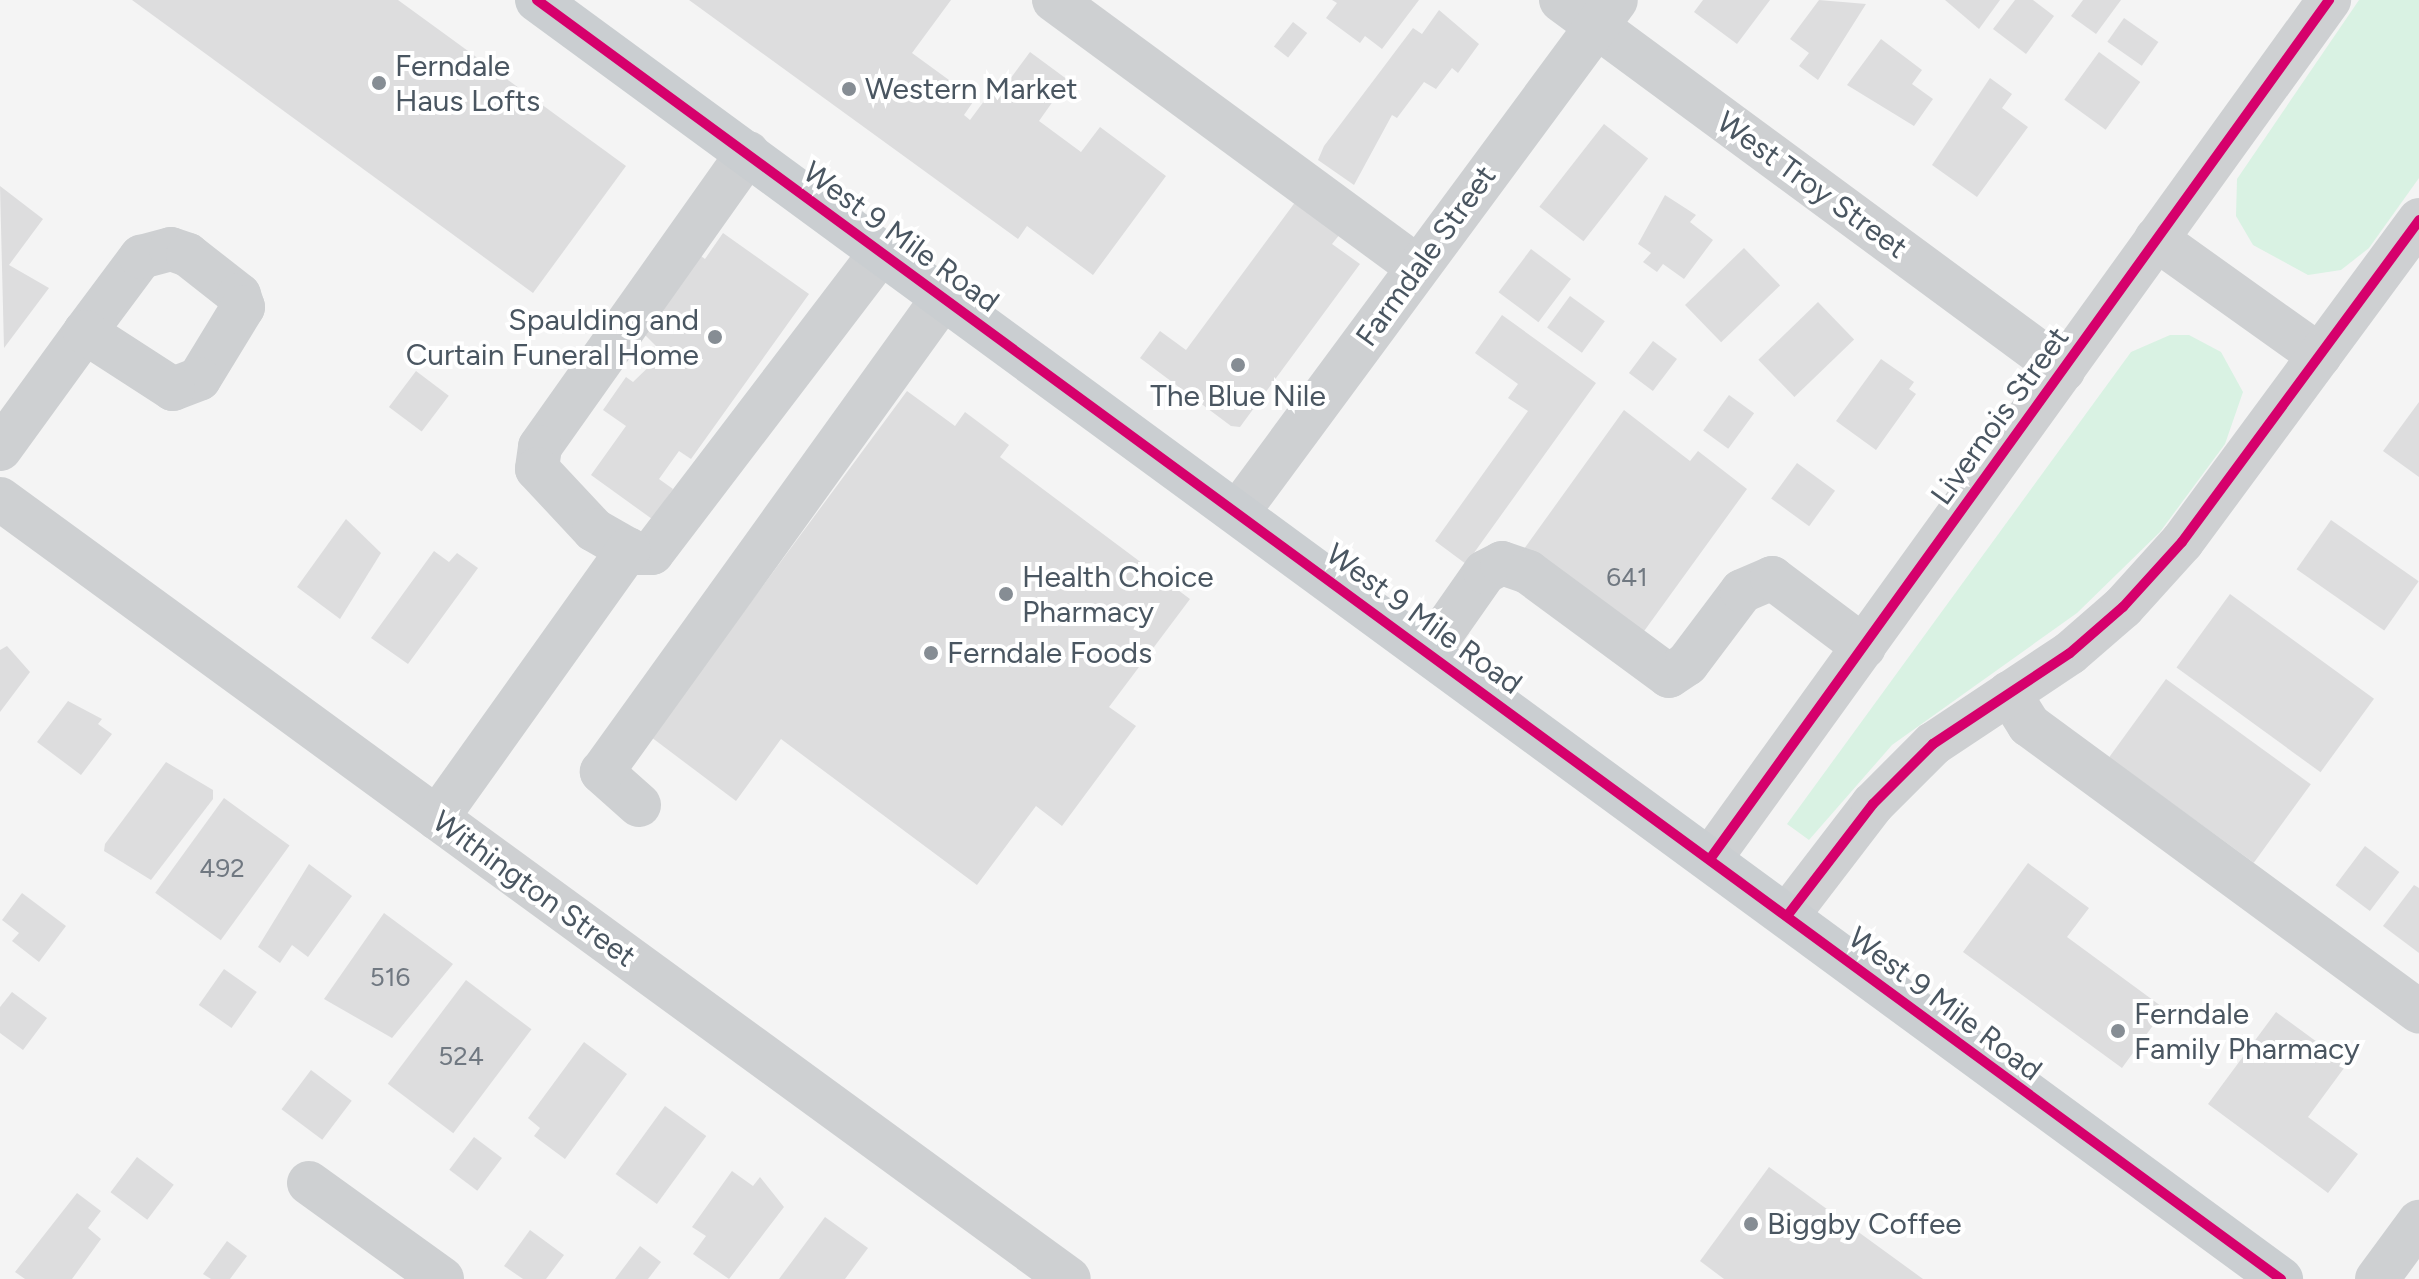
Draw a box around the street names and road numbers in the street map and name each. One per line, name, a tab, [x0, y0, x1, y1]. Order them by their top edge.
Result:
street label: West Troy Street	[1710, 104, 1914, 266]
street label: West 9 Mile Road	[796, 154, 1006, 320]
street label: Farmdale Street	[1348, 159, 1504, 353]
street label: Livernois Street	[1923, 320, 2077, 512]
street label: West 9 Mile Road	[1319, 536, 1529, 702]
street label: Withington Street	[426, 803, 642, 975]
street label: West 9 Mile Road	[1841, 920, 2049, 1088]

